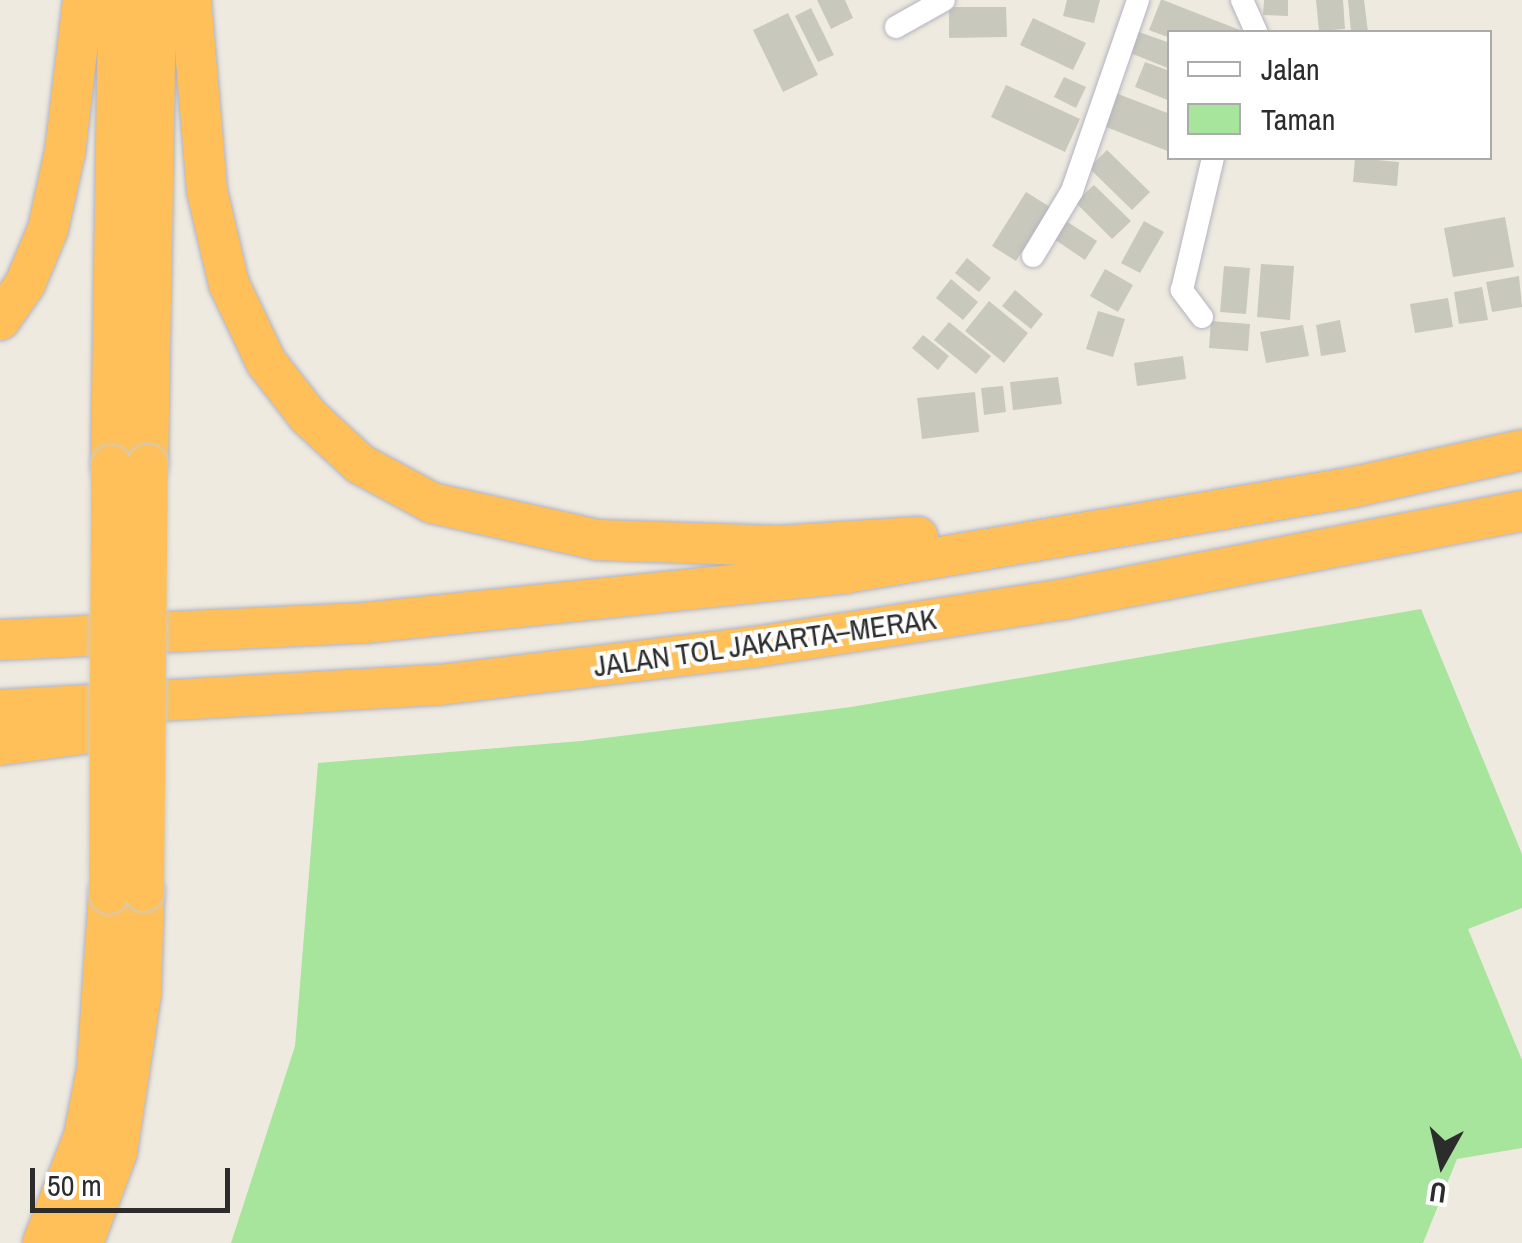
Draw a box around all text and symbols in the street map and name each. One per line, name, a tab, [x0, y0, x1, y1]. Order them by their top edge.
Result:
legend	[1167, 30, 1492, 160]
text: Jalan	[1261, 49, 1320, 89]
text: Taman	[1261, 99, 1335, 139]
street label: JALAN TOL JAKARTA–MERAK	[591, 600, 939, 684]
north arrow	[1392, 1113, 1492, 1213]
scale bar	[35, 1148, 235, 1210]
text: 50 m	[47, 1165, 102, 1205]
text: U	[1427, 1173, 1449, 1213]

